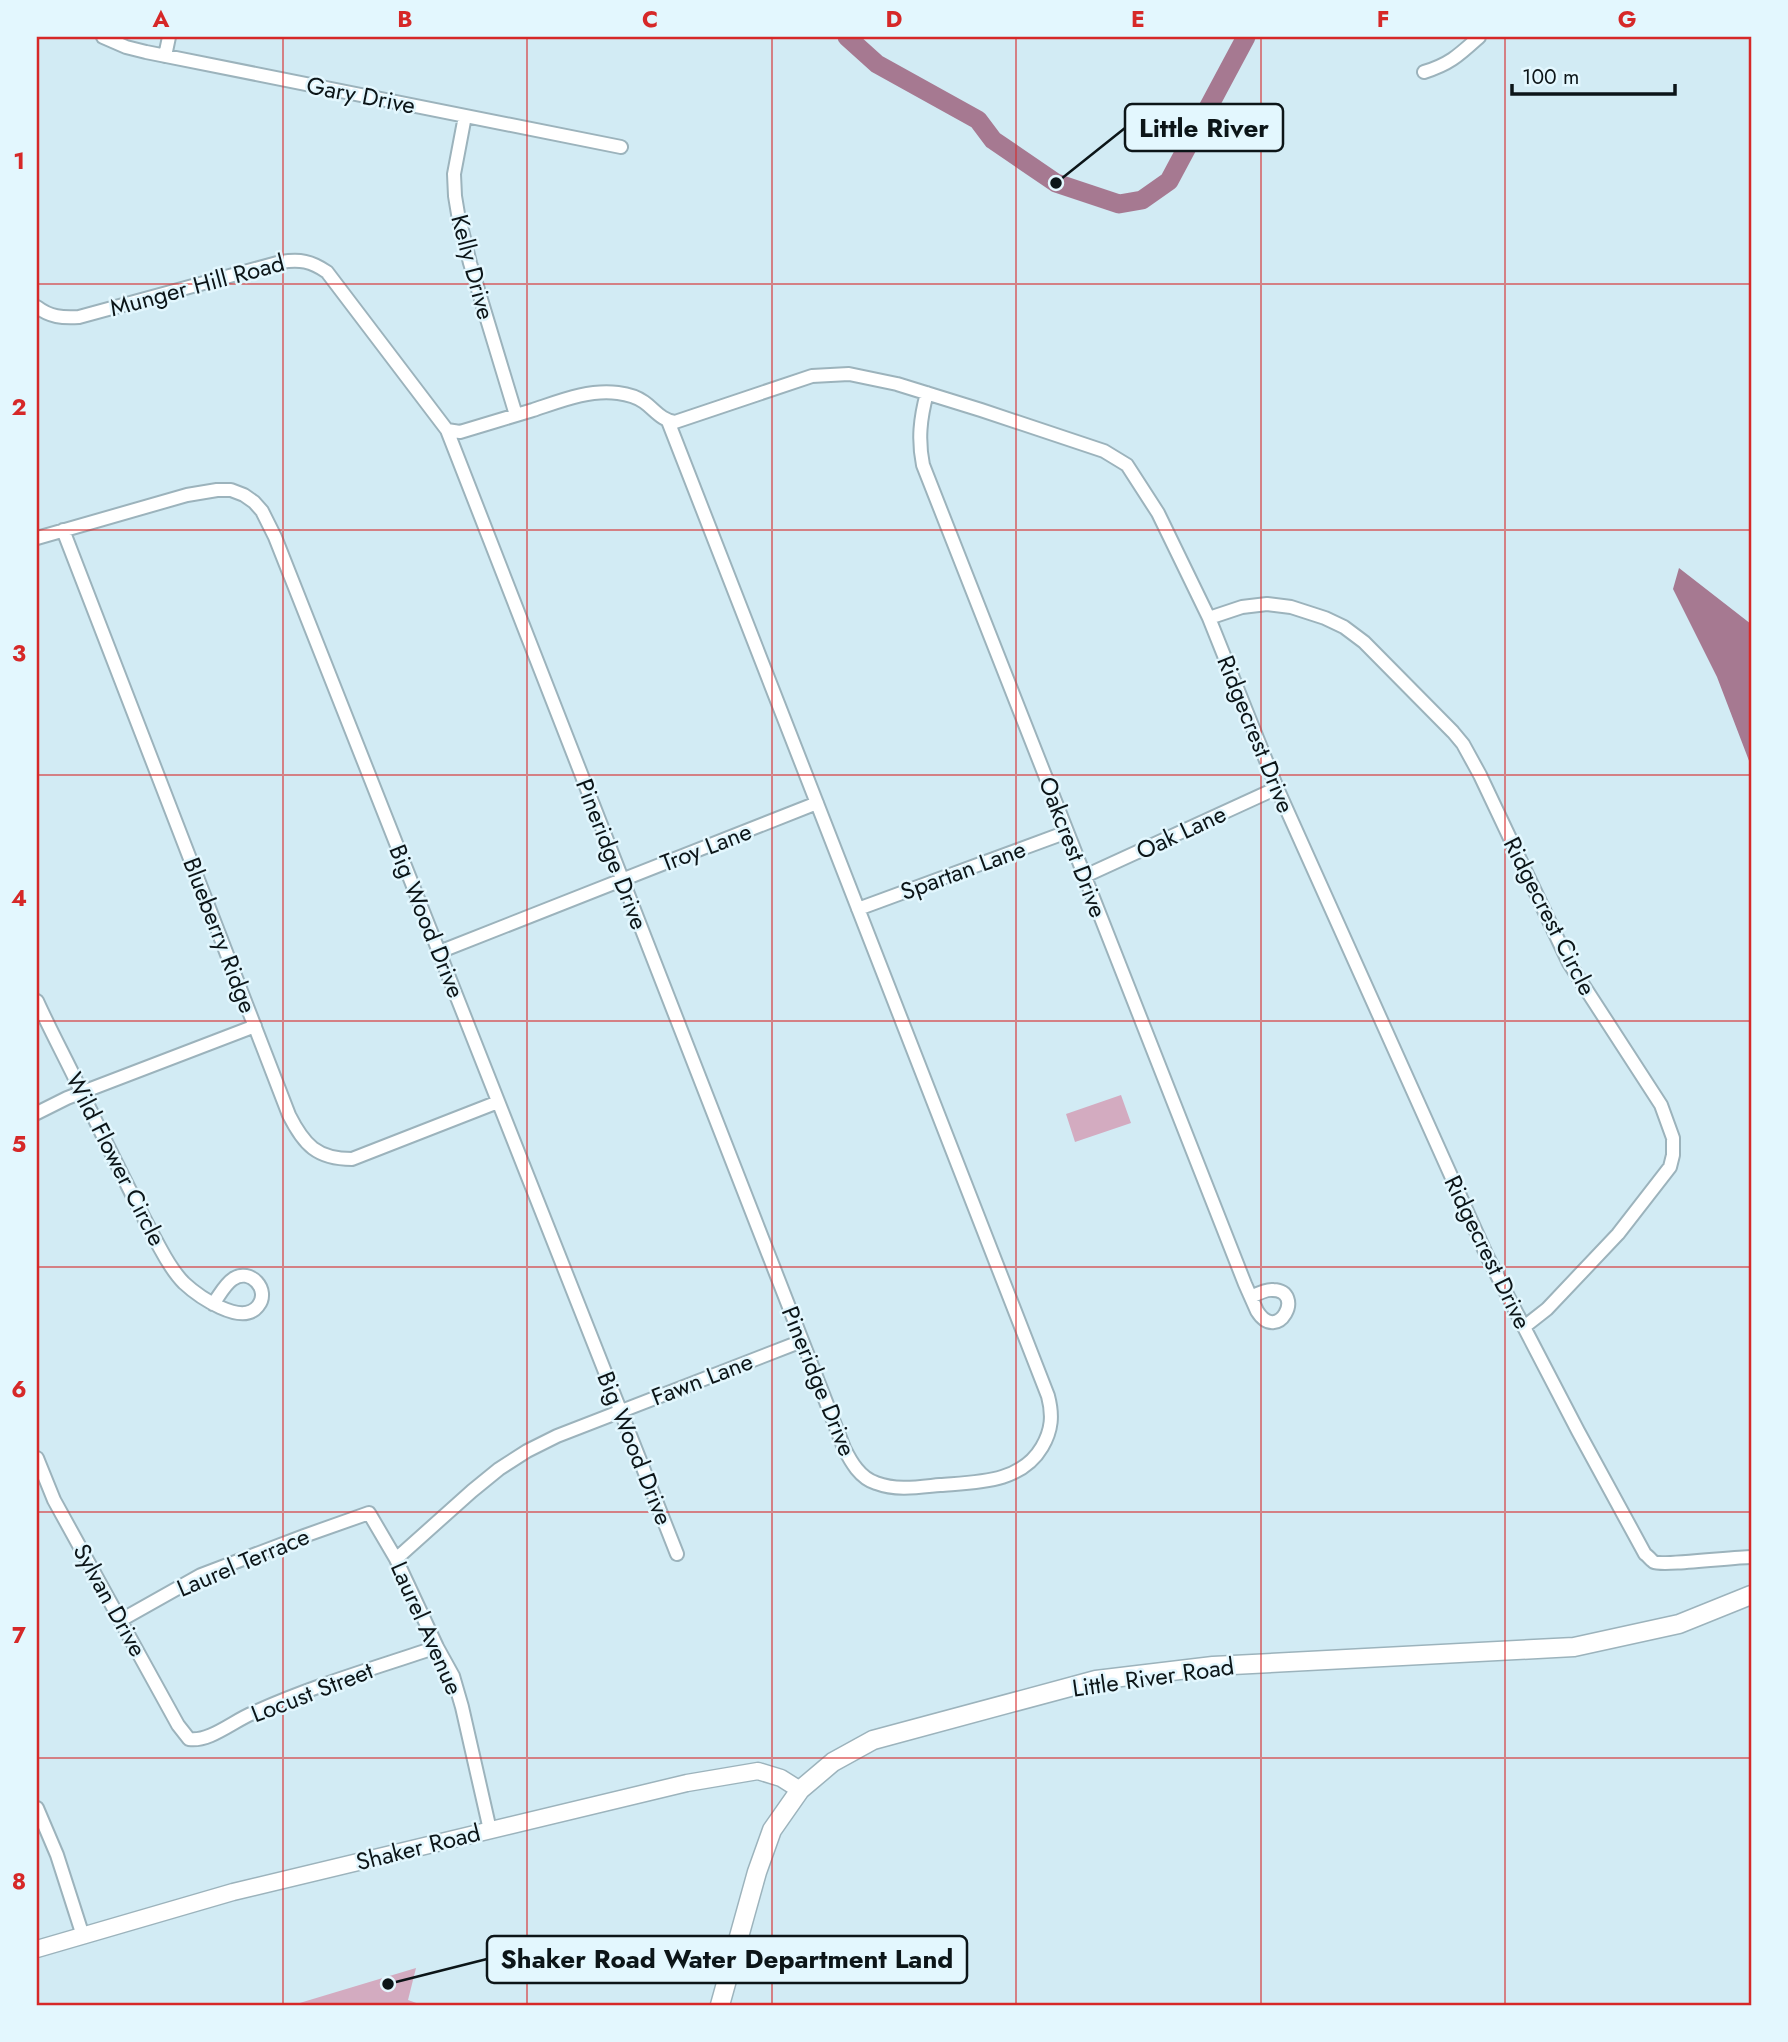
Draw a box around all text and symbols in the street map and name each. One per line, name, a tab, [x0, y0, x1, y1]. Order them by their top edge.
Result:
text: A	[152, 2, 170, 36]
text: B	[397, 2, 413, 36]
text: C	[642, 2, 658, 36]
text: D	[886, 2, 903, 36]
text: E	[1131, 2, 1145, 36]
text: F	[1377, 2, 1389, 36]
text: G	[1618, 2, 1636, 36]
scale bar	[1512, 52, 1674, 96]
text: 100 m	[1522, 62, 1579, 92]
street label: Gary Drive	[304, 67, 418, 123]
callout: Little River	[1125, 104, 1283, 151]
text: Little River	[1139, 109, 1269, 147]
text: 1	[13, 144, 25, 178]
street label: Kelly Drive	[442, 211, 504, 323]
street label: Munger Hill Road	[106, 245, 288, 325]
text: 2	[11, 390, 27, 424]
text: 3	[12, 636, 26, 670]
street label: Ridgecrest Drive	[1208, 650, 1304, 818]
street label: Oakcrest Drive	[1030, 771, 1116, 923]
street label: Pineridge Drive	[567, 773, 657, 935]
street label: Oak Lane	[1130, 796, 1232, 868]
street label: Troy Lane	[655, 814, 757, 880]
street label: Spartan Lane	[895, 831, 1031, 909]
street label: Ridgecrest Circle	[1495, 831, 1605, 1001]
street label: Big Wood Drive	[380, 839, 474, 1003]
street label: Blueberry Ridge	[174, 852, 266, 1018]
text: 4	[11, 881, 27, 915]
street label: Wild Flower Circle	[57, 1066, 175, 1252]
text: 5	[12, 1127, 26, 1161]
street label: Ridgecrest Drive	[1436, 1169, 1540, 1335]
street label: Pineridge Drive	[773, 1301, 865, 1461]
street label: Fawn Lane	[646, 1344, 758, 1414]
street label: Big Wood Drive	[588, 1366, 682, 1530]
text: 6	[11, 1372, 27, 1406]
street label: Laurel Terrace	[171, 1518, 315, 1606]
street label: Sylvan Drive	[65, 1537, 155, 1663]
street label: Laurel Avenue	[382, 1556, 472, 1700]
text: 7	[12, 1618, 26, 1652]
street label: Little River Road	[1070, 1648, 1236, 1706]
street label: Locust Street	[246, 1653, 378, 1731]
street label: Shaker Road	[352, 1815, 484, 1879]
text: 8	[12, 1864, 26, 1898]
callout: Shaker Road Water Department Land	[487, 1936, 967, 1983]
text: Shaker Road Water Department Land	[501, 1940, 953, 1978]

